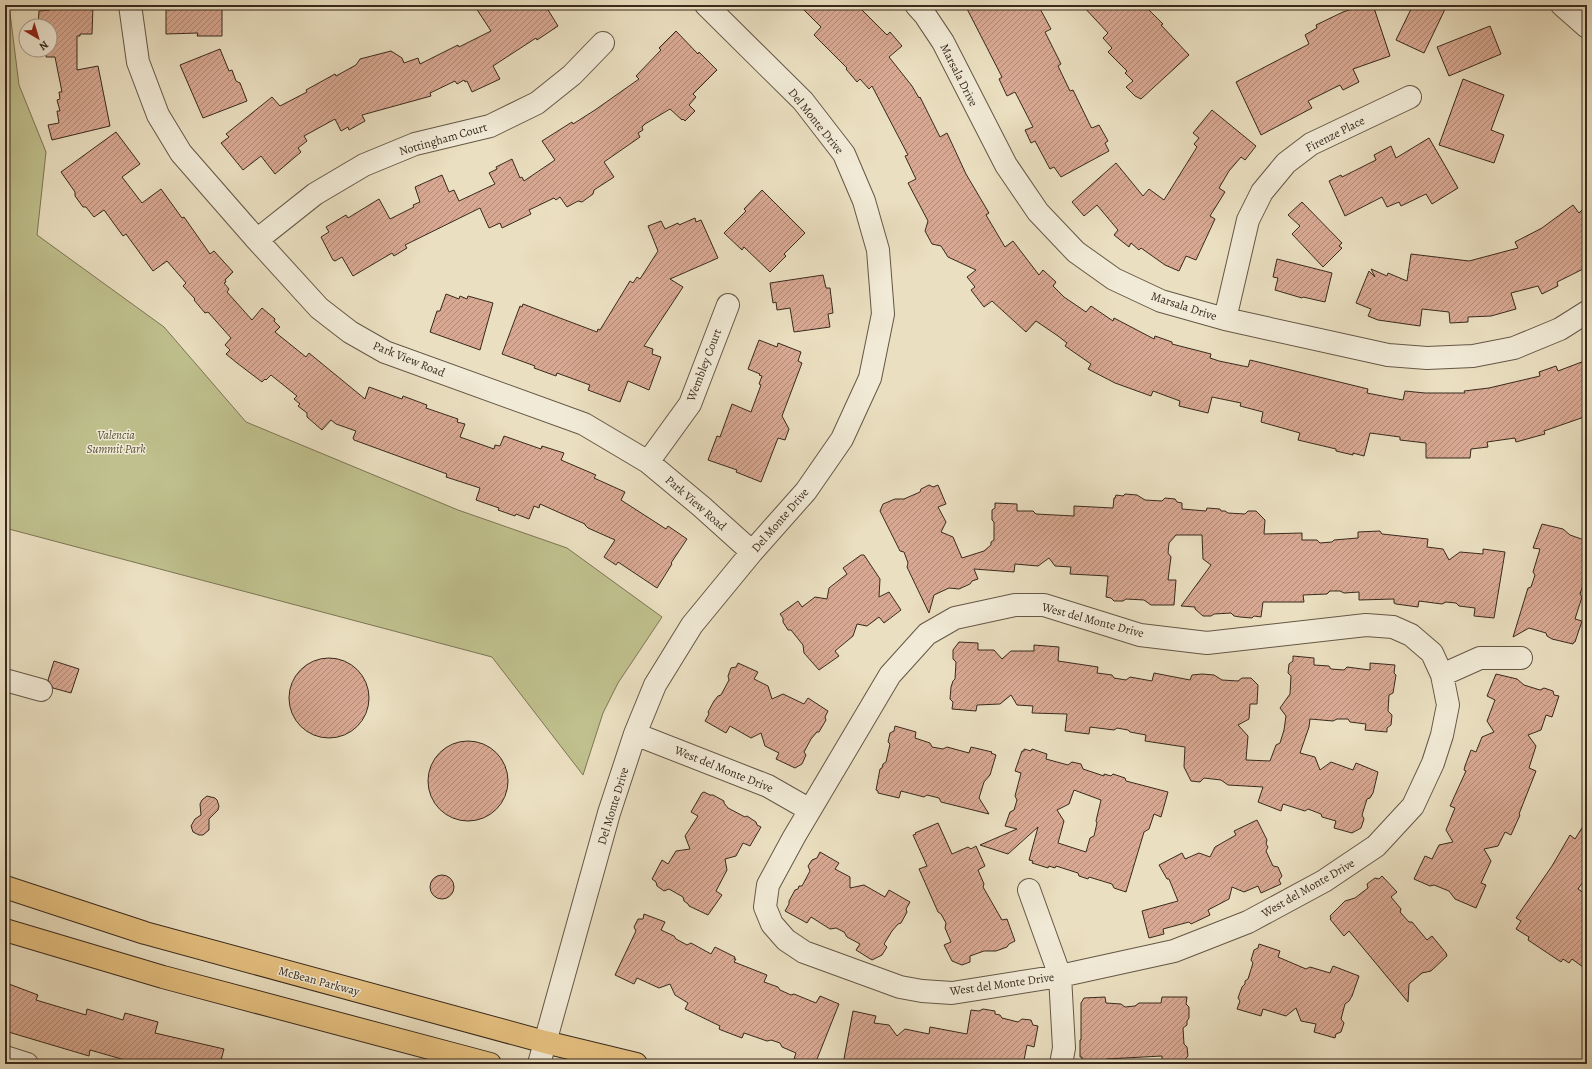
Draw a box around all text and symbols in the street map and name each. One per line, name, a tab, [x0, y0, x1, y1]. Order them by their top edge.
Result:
north arrow	[18, 18, 58, 58]
text: N	[36, 37, 52, 54]
street label: Marsala Drive	[936, 41, 982, 109]
street label: Del Monte Drive	[785, 85, 847, 157]
street label: Firenze Place	[1303, 112, 1367, 156]
street label: Nottingham Court	[397, 119, 489, 159]
street label: Marsala Drive	[1149, 288, 1219, 324]
street label: Wembley Court	[683, 327, 725, 404]
street label: Park View Road	[371, 337, 448, 381]
park label: Valencia Summit Park	[86, 427, 146, 457]
street label: Park View Road	[662, 472, 730, 534]
street label: Del Monte Drive	[748, 484, 812, 556]
street label: West del Monte Drive	[1039, 598, 1146, 641]
street label: West del Monte Drive	[671, 742, 776, 796]
street label: Del Monte Drive	[594, 765, 632, 847]
street label: West del Monte Drive	[1258, 855, 1358, 922]
street label: McBean Parkway	[277, 963, 362, 1000]
street label: West del Monte Drive	[948, 969, 1055, 999]

